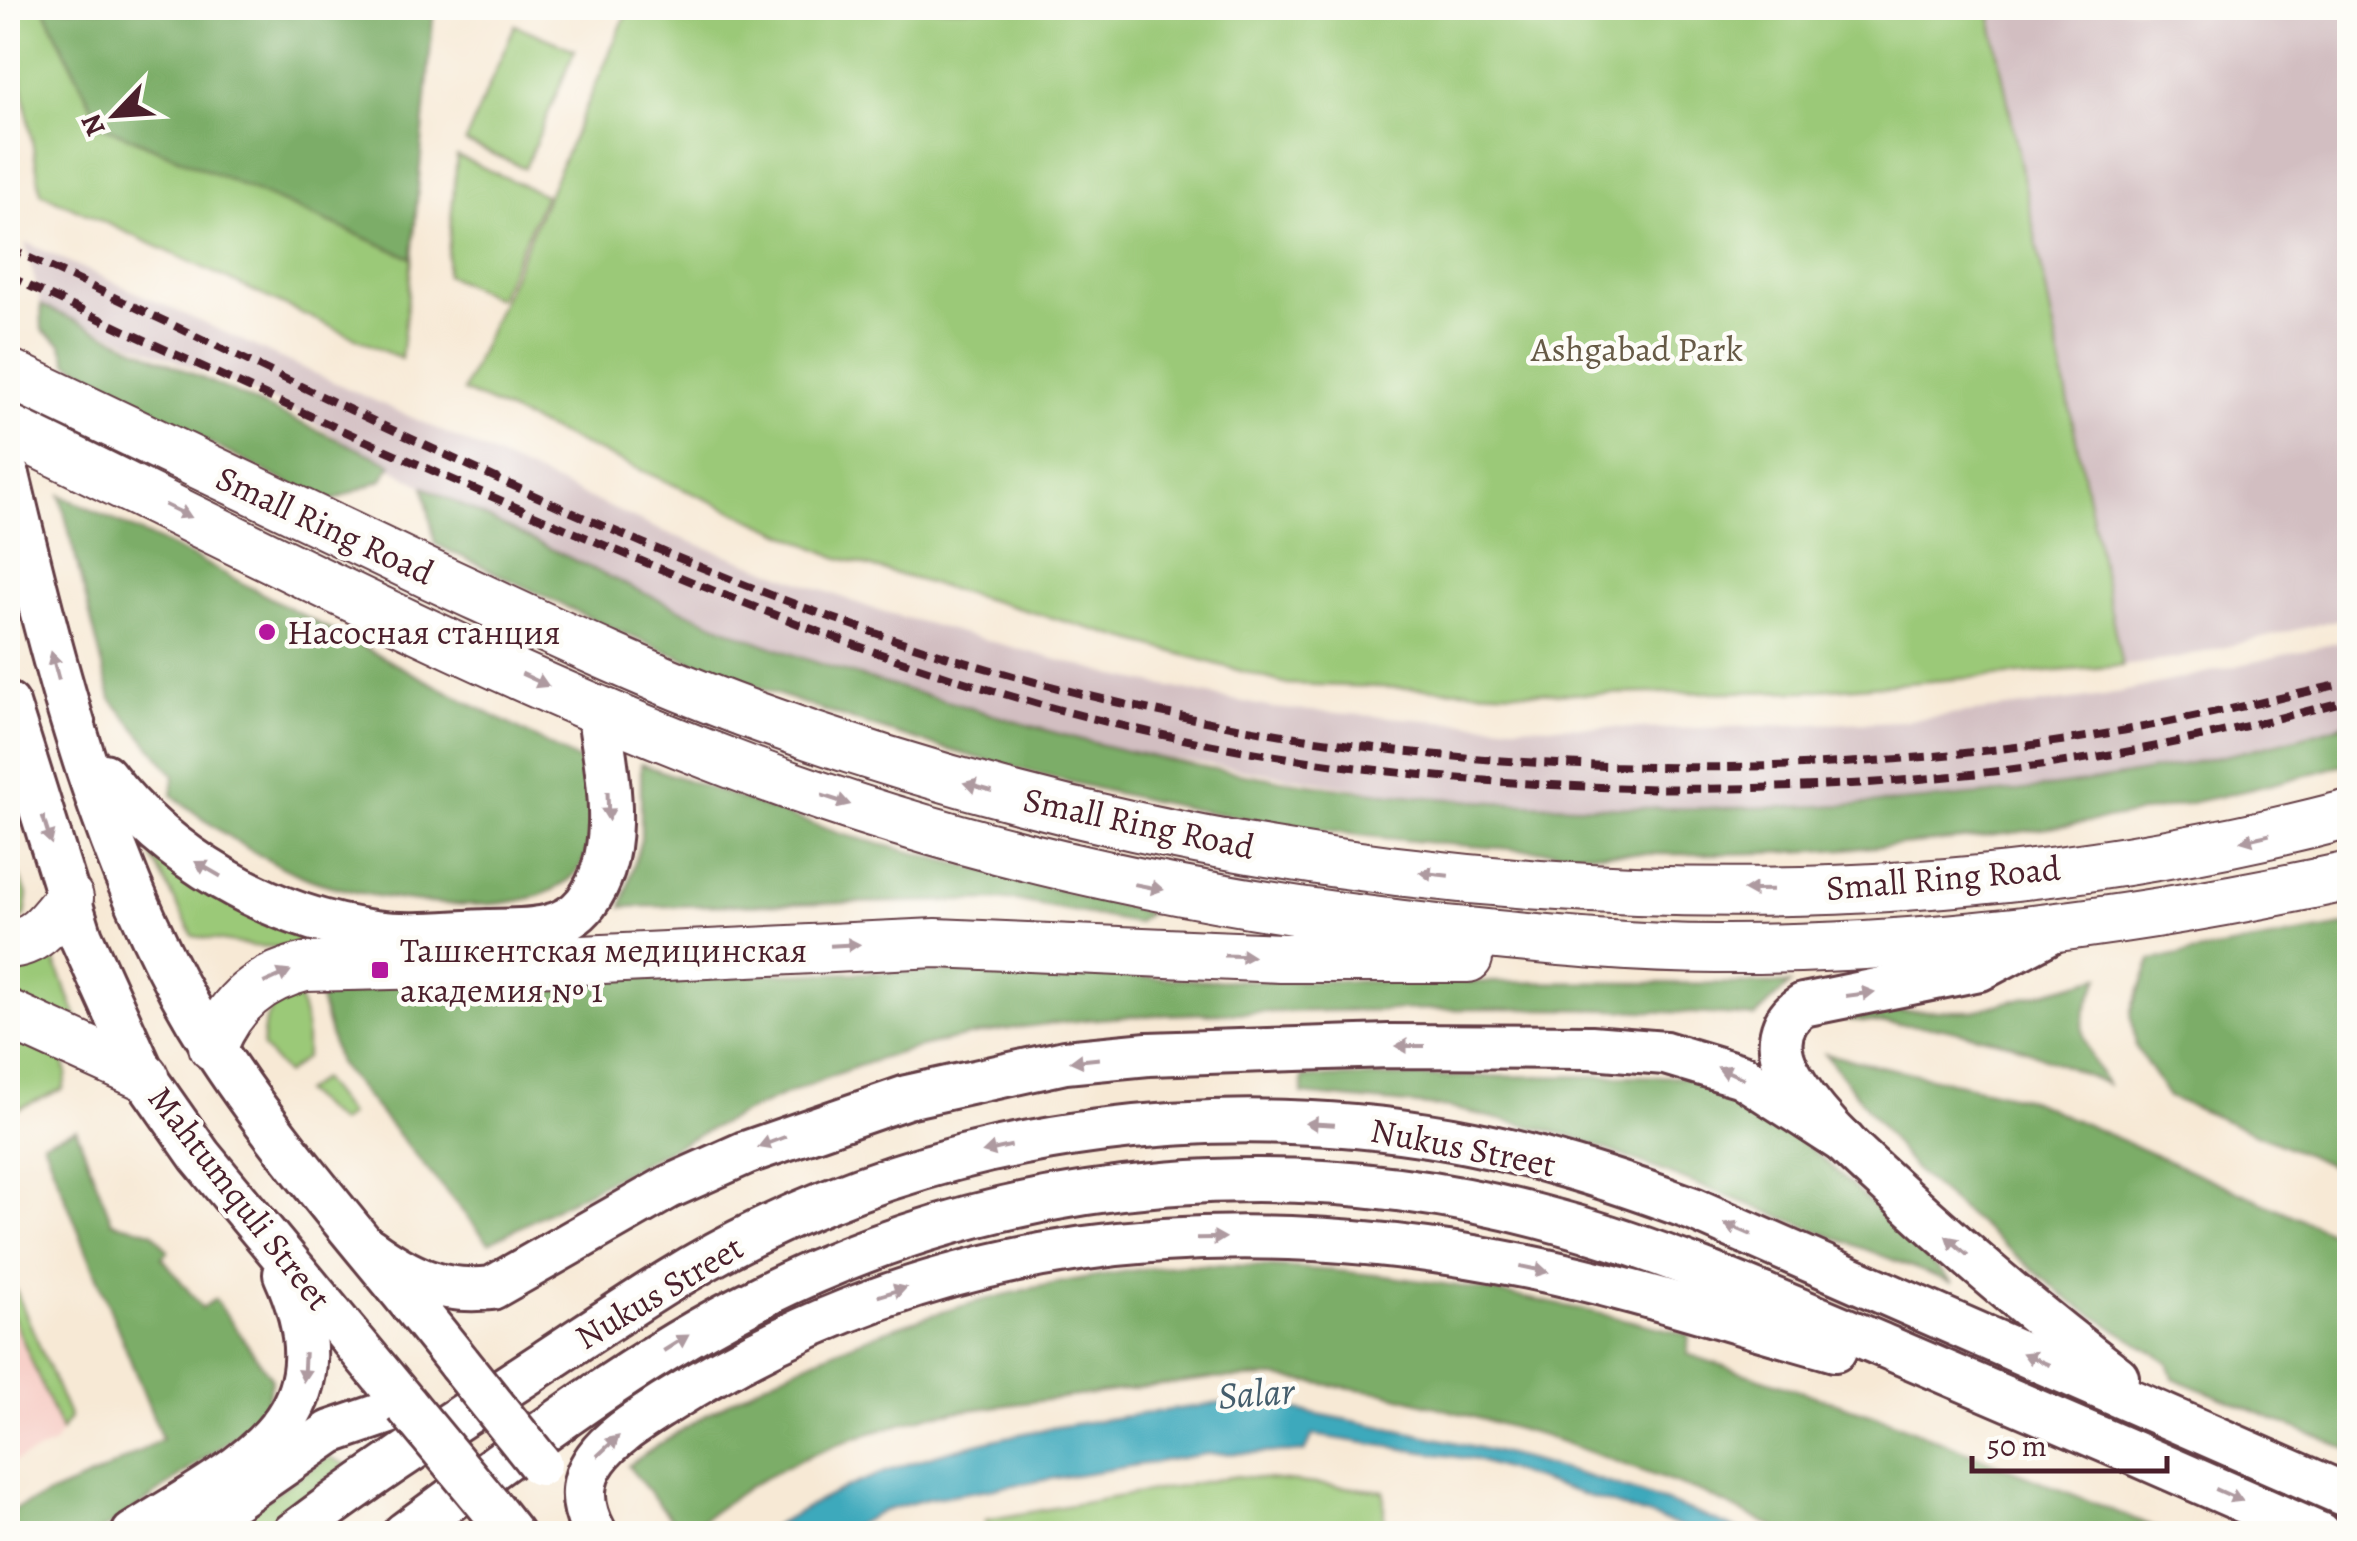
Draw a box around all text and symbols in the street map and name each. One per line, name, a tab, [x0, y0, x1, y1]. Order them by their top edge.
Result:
north arrow	[65, 65, 165, 165]
text: N	[72, 108, 115, 142]
park label: Ashgabad Park	[1530, 325, 1743, 373]
street label: Small Ring Road	[208, 454, 442, 597]
one-way arrow	[163, 502, 192, 519]
place label: Насосная станция	[287, 608, 561, 656]
marker: Насосная станция	[256, 621, 278, 643]
one-way arrow	[47, 650, 62, 681]
one-way arrow	[520, 671, 549, 688]
street label: Small Ring Road	[1019, 775, 1259, 871]
one-way arrow	[962, 779, 993, 794]
one-way arrow	[601, 791, 617, 823]
one-way arrow	[821, 794, 851, 809]
one-way arrow	[40, 816, 55, 846]
one-way arrow	[2239, 831, 2270, 846]
street label: Small Ring Road	[1824, 844, 2062, 912]
one-way arrow	[194, 861, 222, 878]
one-way arrow	[1418, 866, 1450, 882]
one-way arrow	[1134, 880, 1165, 895]
one-way arrow	[1742, 882, 1774, 898]
place label: Ташкентская медицинская академия № 1	[400, 926, 807, 1014]
one-way arrow	[829, 937, 861, 953]
one-way arrow	[1224, 949, 1256, 965]
marker: Ташкентская медицинская академия № 1	[369, 959, 391, 981]
one-way arrow	[262, 969, 292, 985]
one-way arrow	[1845, 985, 1877, 1001]
one-way arrow	[1393, 1038, 1425, 1054]
one-way arrow	[1069, 1052, 1100, 1068]
one-way arrow	[1716, 1065, 1746, 1081]
street label: Mahtumquli Street	[137, 1076, 343, 1320]
street label: Nukus Street	[1366, 1106, 1560, 1188]
one-way arrow	[1303, 1116, 1335, 1132]
one-way arrow	[756, 1135, 786, 1151]
one-way arrow	[981, 1142, 1012, 1158]
one-way arrow	[1723, 1221, 1753, 1237]
street label: Nukus Street	[566, 1223, 752, 1361]
one-way arrow	[1196, 1230, 1228, 1246]
one-way arrow	[1945, 1235, 1970, 1257]
one-way arrow	[1519, 1261, 1550, 1277]
one-way arrow	[877, 1284, 908, 1299]
one-way arrow	[662, 1335, 690, 1352]
one-way arrow	[2021, 1351, 2051, 1367]
one-way arrow	[296, 1352, 312, 1384]
water label: Salar	[1216, 1364, 1298, 1422]
scale bar	[1972, 1411, 2167, 1473]
text: 50 m	[1987, 1426, 2047, 1466]
one-way arrow	[596, 1435, 620, 1458]
one-way arrow	[2214, 1487, 2244, 1503]

